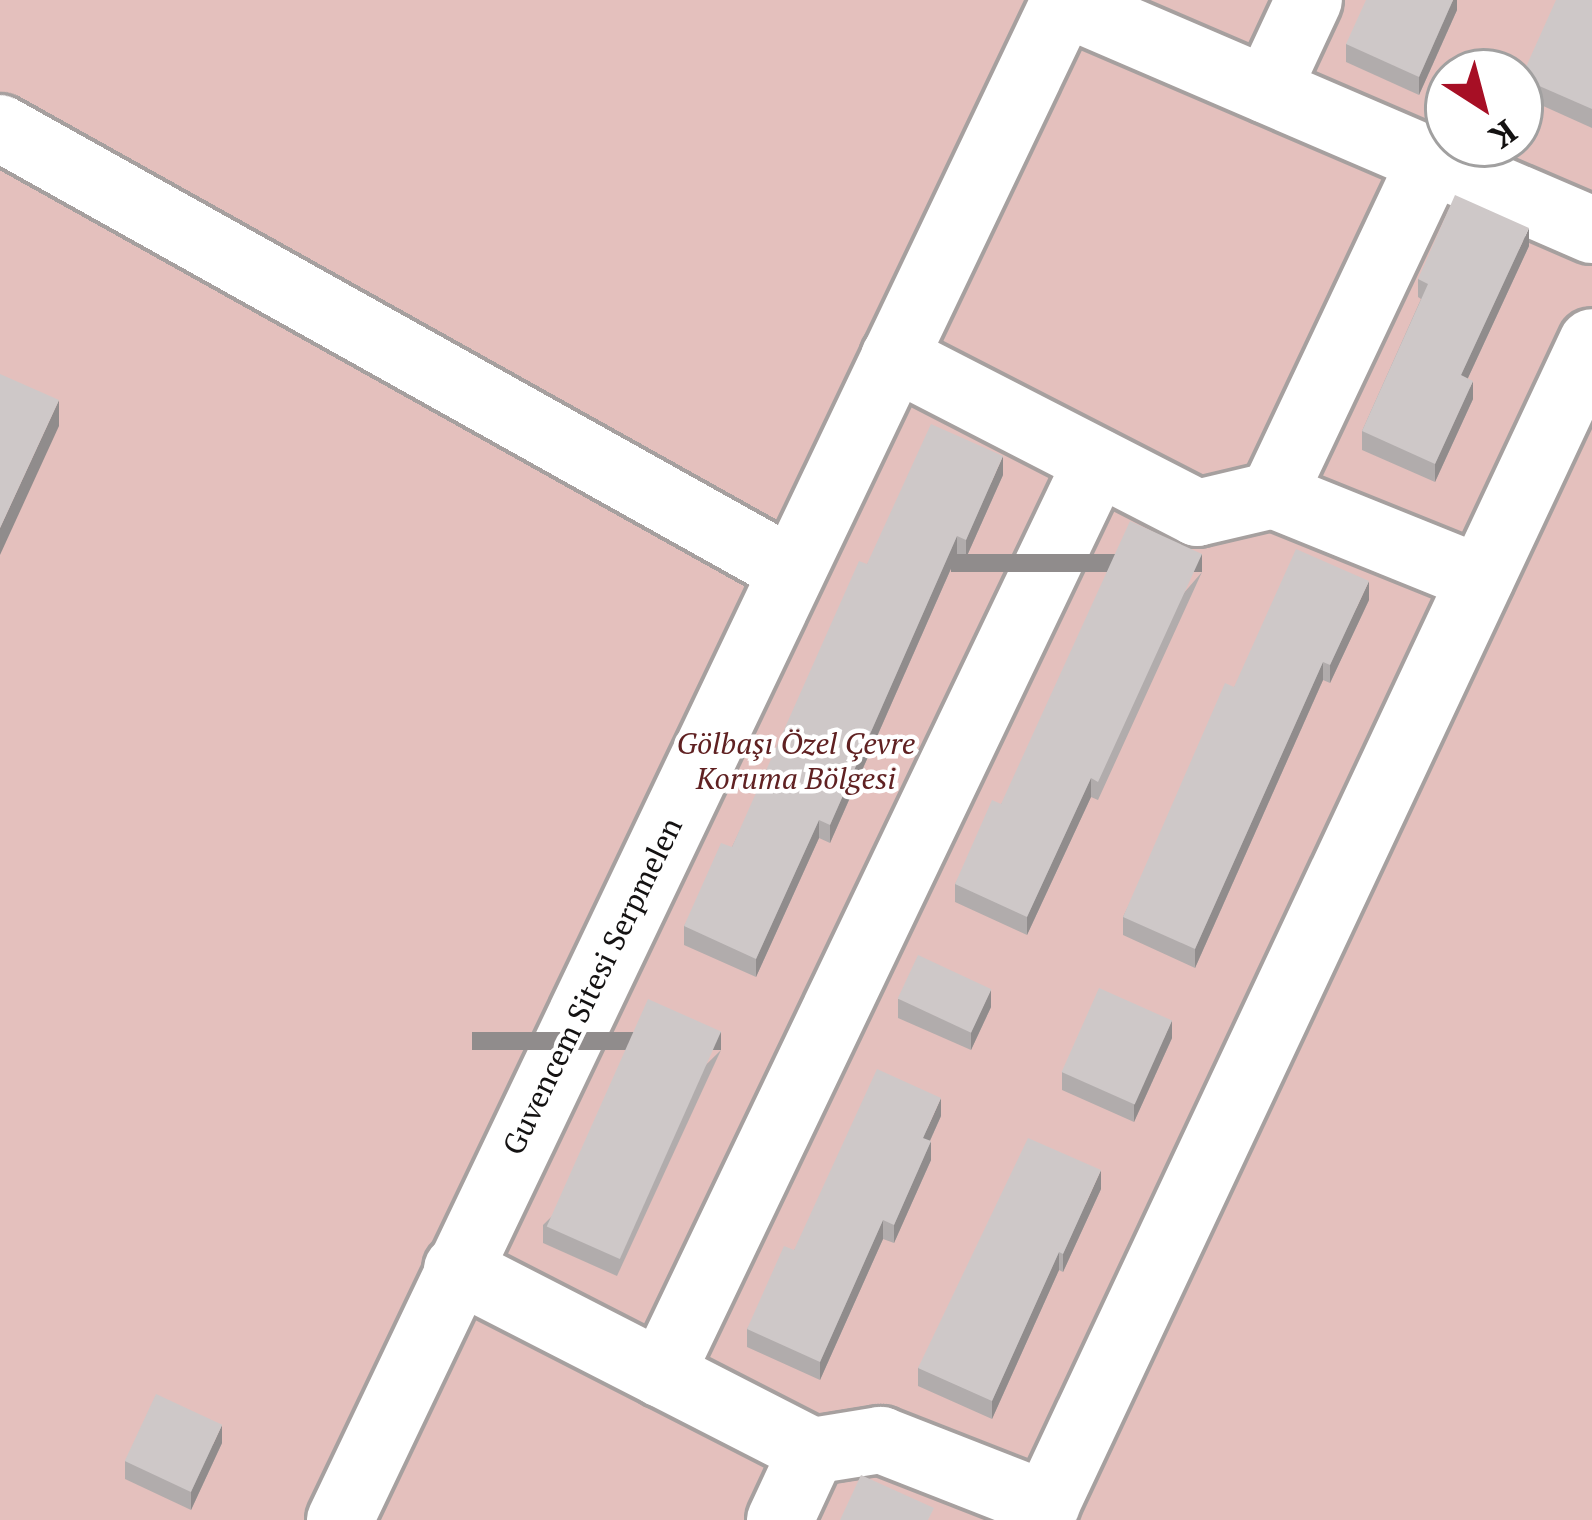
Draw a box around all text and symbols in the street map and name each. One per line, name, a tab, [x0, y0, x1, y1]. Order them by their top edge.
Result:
north arrow	[1424, 48, 1544, 168]
text: K	[1482, 111, 1526, 159]
park label: Gölbaşı Özel Çevre Koruma Bölgesi	[677, 725, 915, 795]
street label: Guvencem Sitesi Serpmelen	[495, 812, 689, 1160]

